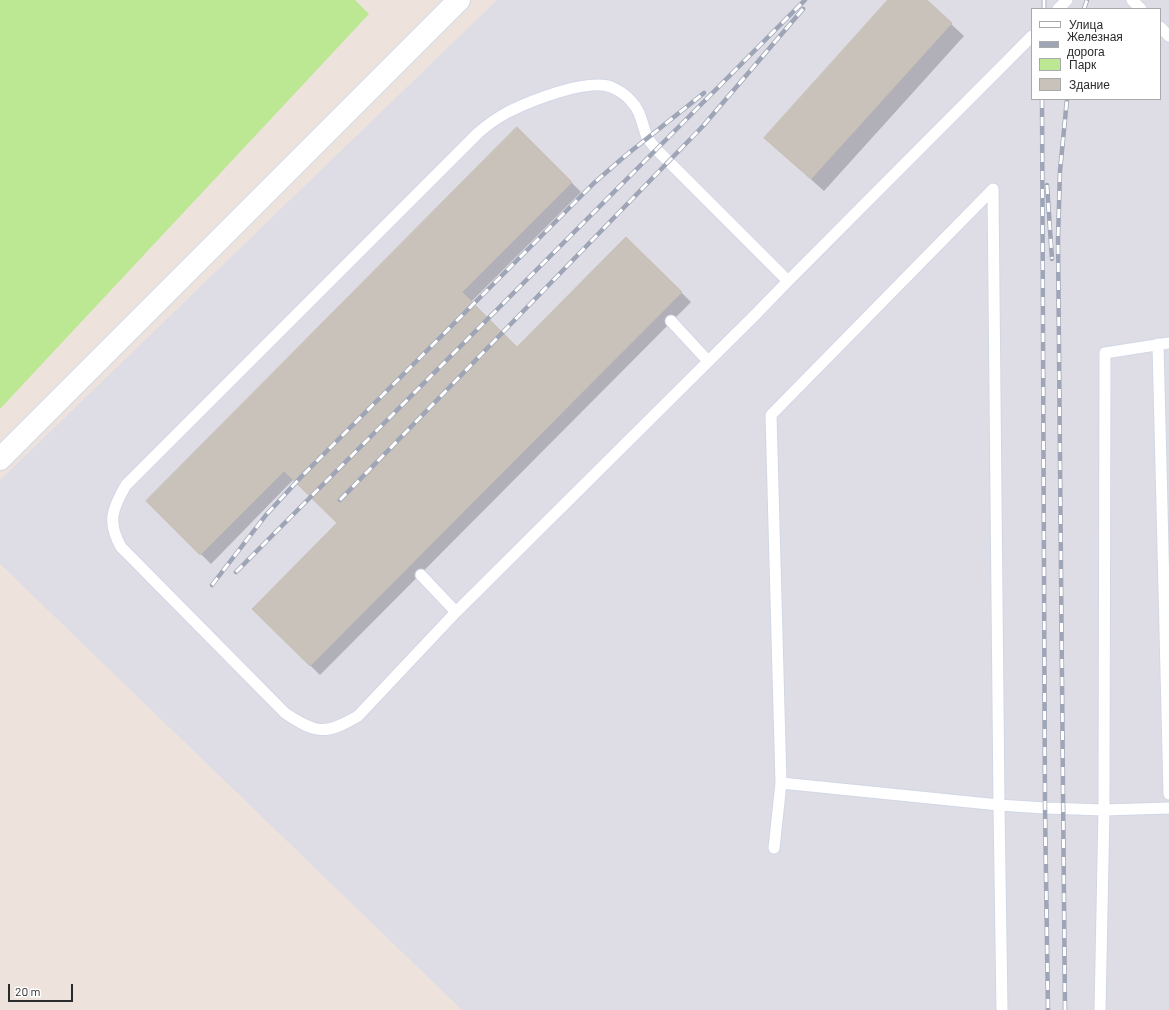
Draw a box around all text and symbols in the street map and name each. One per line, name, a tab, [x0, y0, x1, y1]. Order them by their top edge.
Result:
legend	[1031, 8, 1161, 100]
text: Улица	[1069, 17, 1103, 31]
text: Железная дорога	[1067, 29, 1123, 58]
text: Парк	[1069, 57, 1096, 71]
text: Здание	[1069, 77, 1110, 91]
scale bar	[10, 976, 75, 1002]
text: 20 m	[15, 984, 41, 998]

